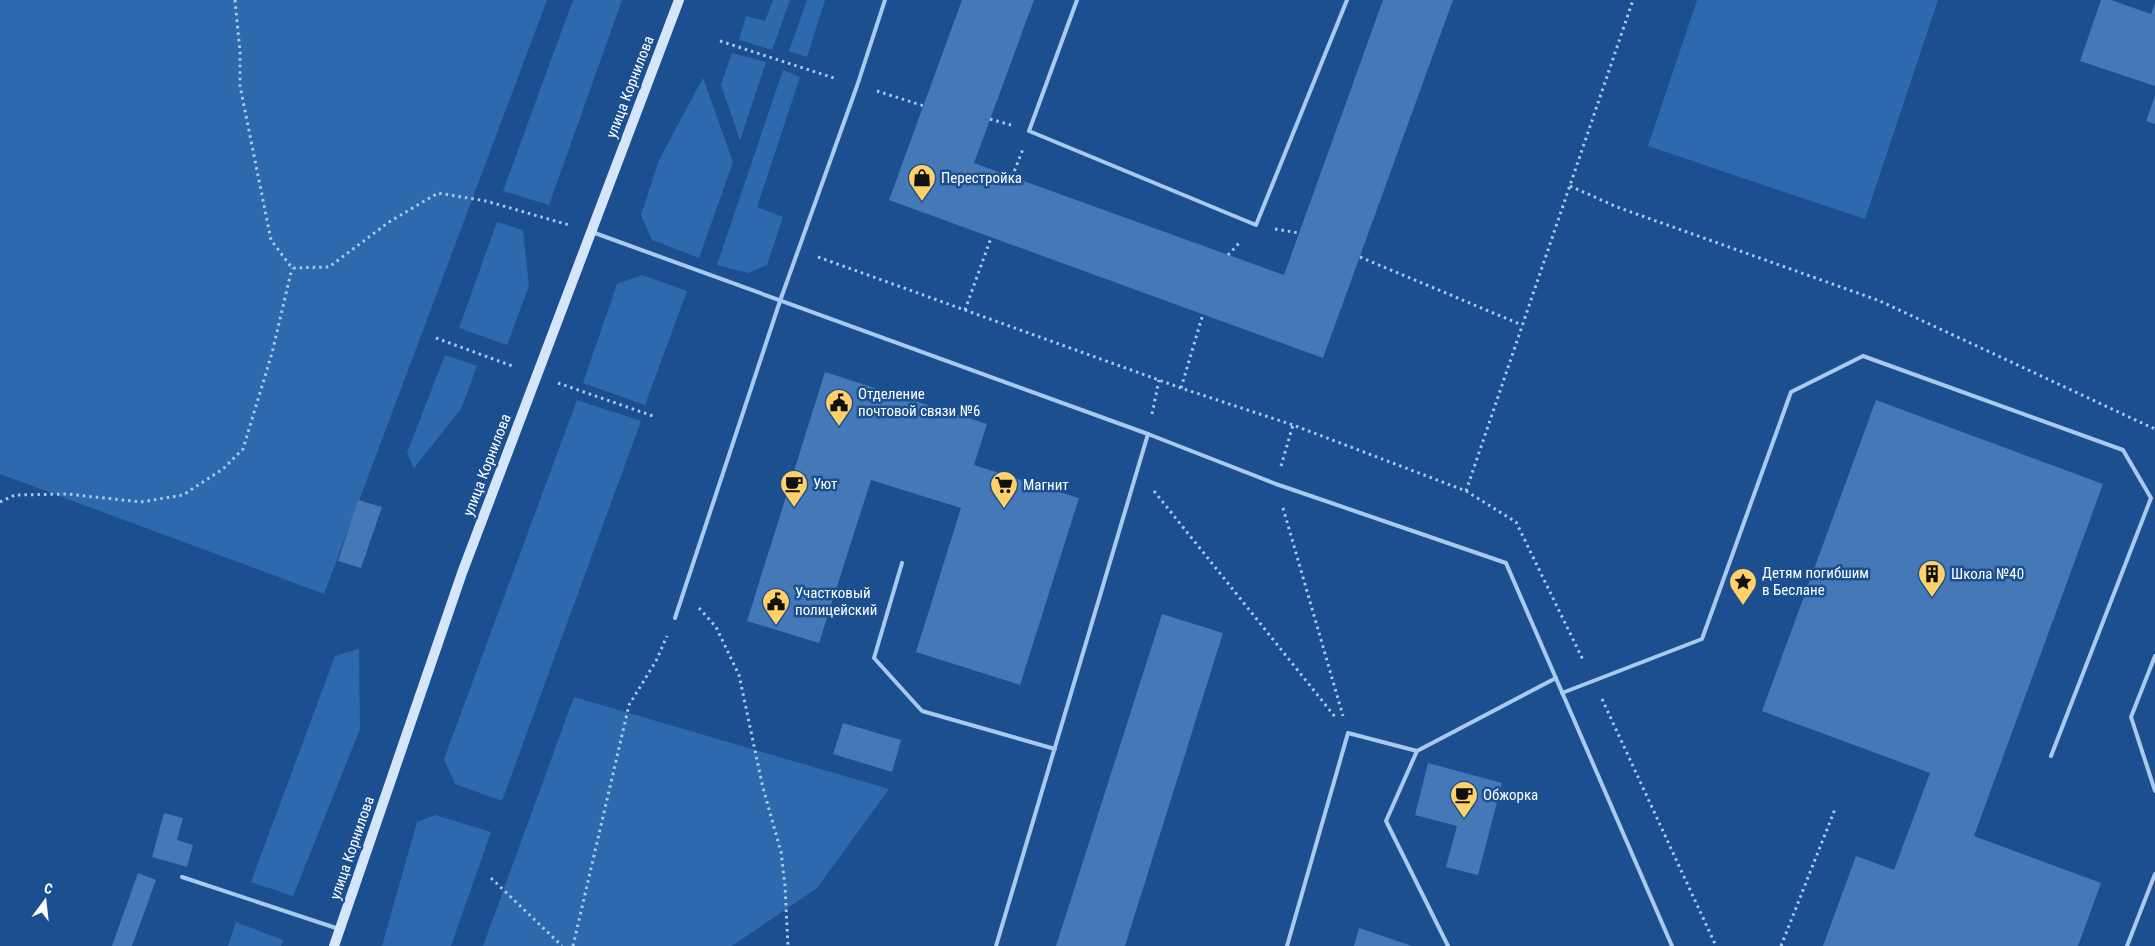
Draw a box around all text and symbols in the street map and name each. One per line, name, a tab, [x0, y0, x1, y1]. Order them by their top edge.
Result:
street label: улица Корнилова	[602, 33, 658, 141]
shop icon: Перестройка	[907, 163, 937, 202]
place label: Перестройка	[941, 169, 1022, 187]
place label: Отделение почтовой связи №6	[858, 385, 980, 420]
public building icon: Отделение почтовой связи №6	[824, 388, 854, 427]
street label: улица Корнилова	[459, 411, 515, 519]
cafe icon: Уют	[779, 469, 809, 508]
supermarket icon: Магнит	[989, 470, 1019, 509]
place label: Уют	[813, 475, 837, 493]
place label: Магнит	[1023, 476, 1069, 494]
building icon: Школа №40	[1917, 559, 1947, 598]
place label: Детям погибшим в Беслане	[1762, 564, 1869, 599]
place label: Школа №40	[1951, 565, 2024, 583]
place icon: Детям погибшим в Беслане	[1728, 567, 1758, 606]
place label: Участковый полицейский	[795, 584, 877, 619]
public building icon: Участковый полицейский	[761, 587, 791, 626]
cafe icon: Обжорка	[1449, 780, 1479, 819]
place label: Обжорка	[1483, 786, 1538, 804]
street label: улица Корнилова	[326, 794, 378, 902]
north arrow	[20, 876, 70, 926]
text: С	[42, 880, 54, 897]

